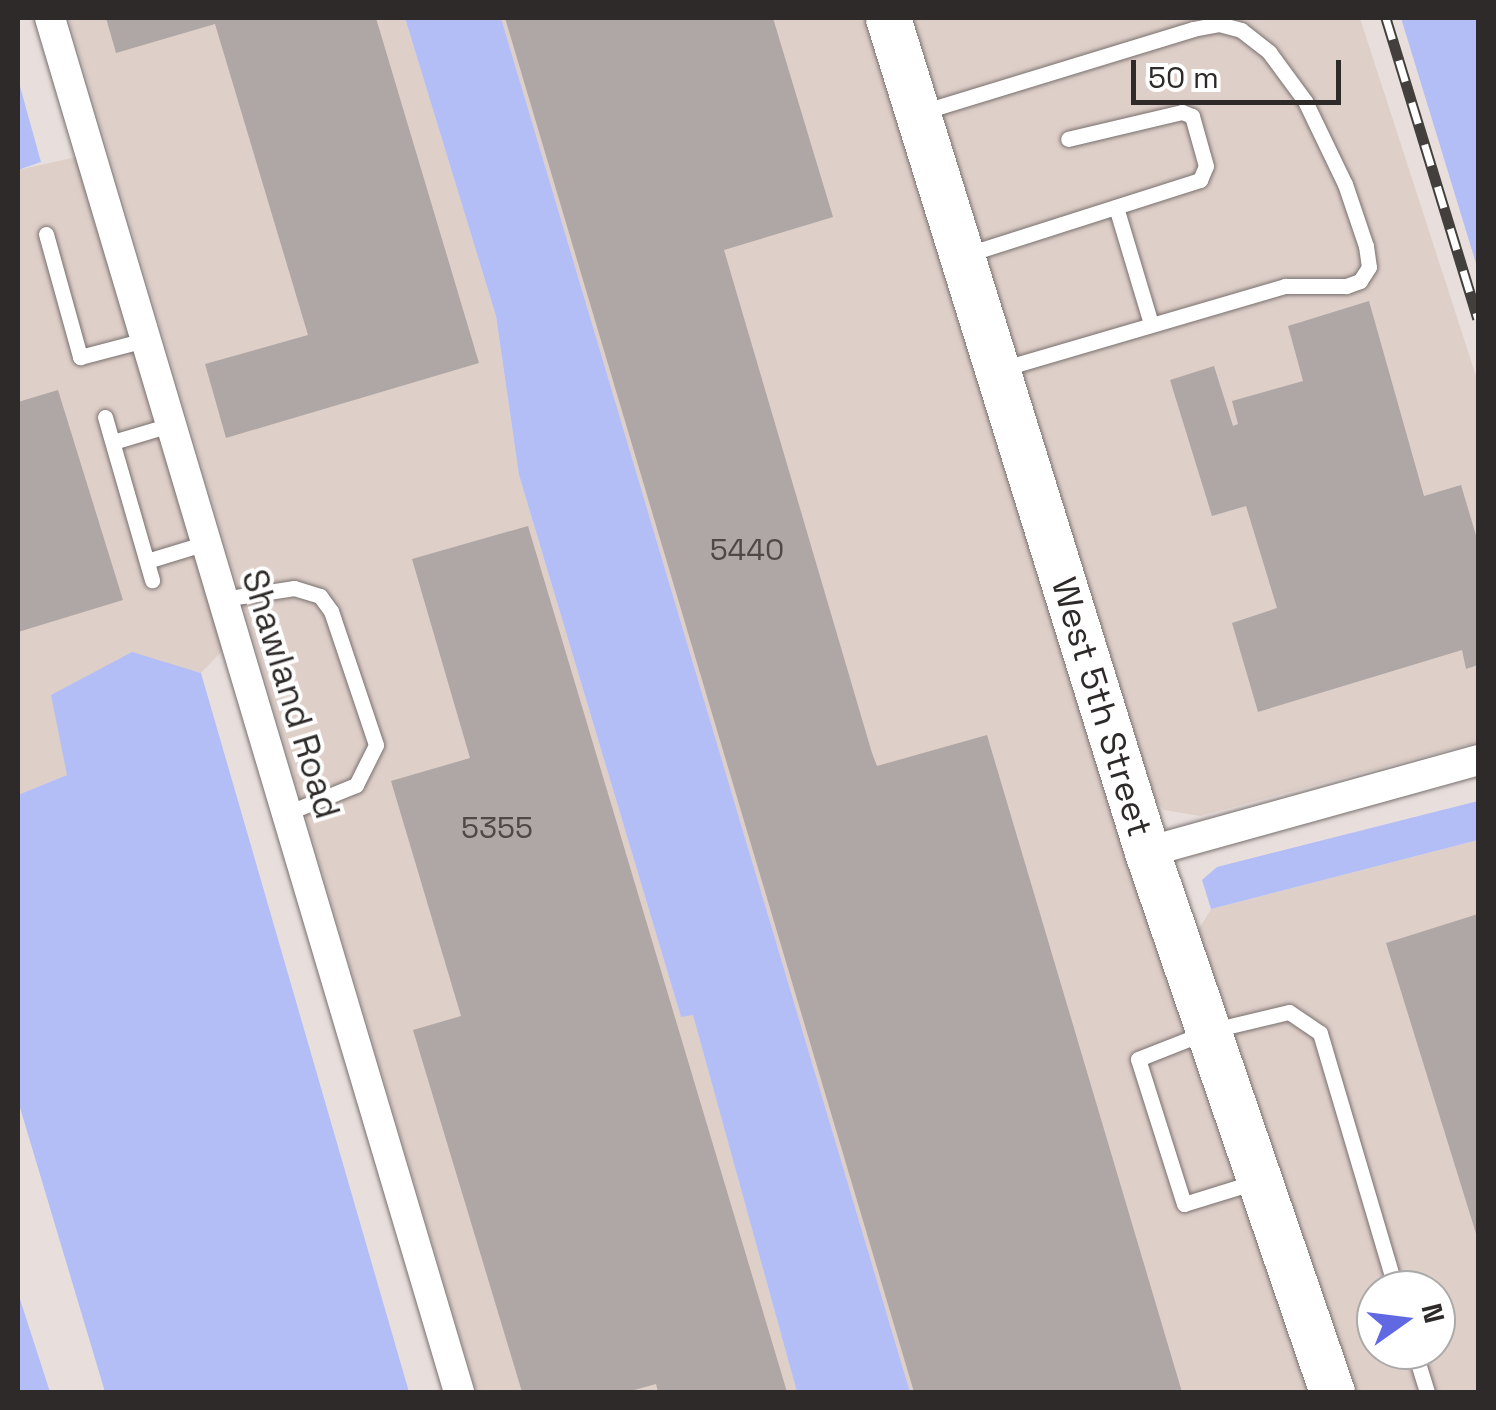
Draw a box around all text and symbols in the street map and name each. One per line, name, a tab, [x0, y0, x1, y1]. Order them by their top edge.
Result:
scale bar	[1136, 40, 1346, 102]
text: 50 m	[1148, 58, 1219, 97]
house number: 5440	[710, 532, 784, 568]
street label: Shawland Road	[233, 564, 349, 824]
street label: West 5th Street	[1043, 572, 1161, 842]
house number: 5355	[461, 810, 533, 846]
north arrow	[1356, 1270, 1456, 1370]
text: N	[1413, 1300, 1453, 1327]

